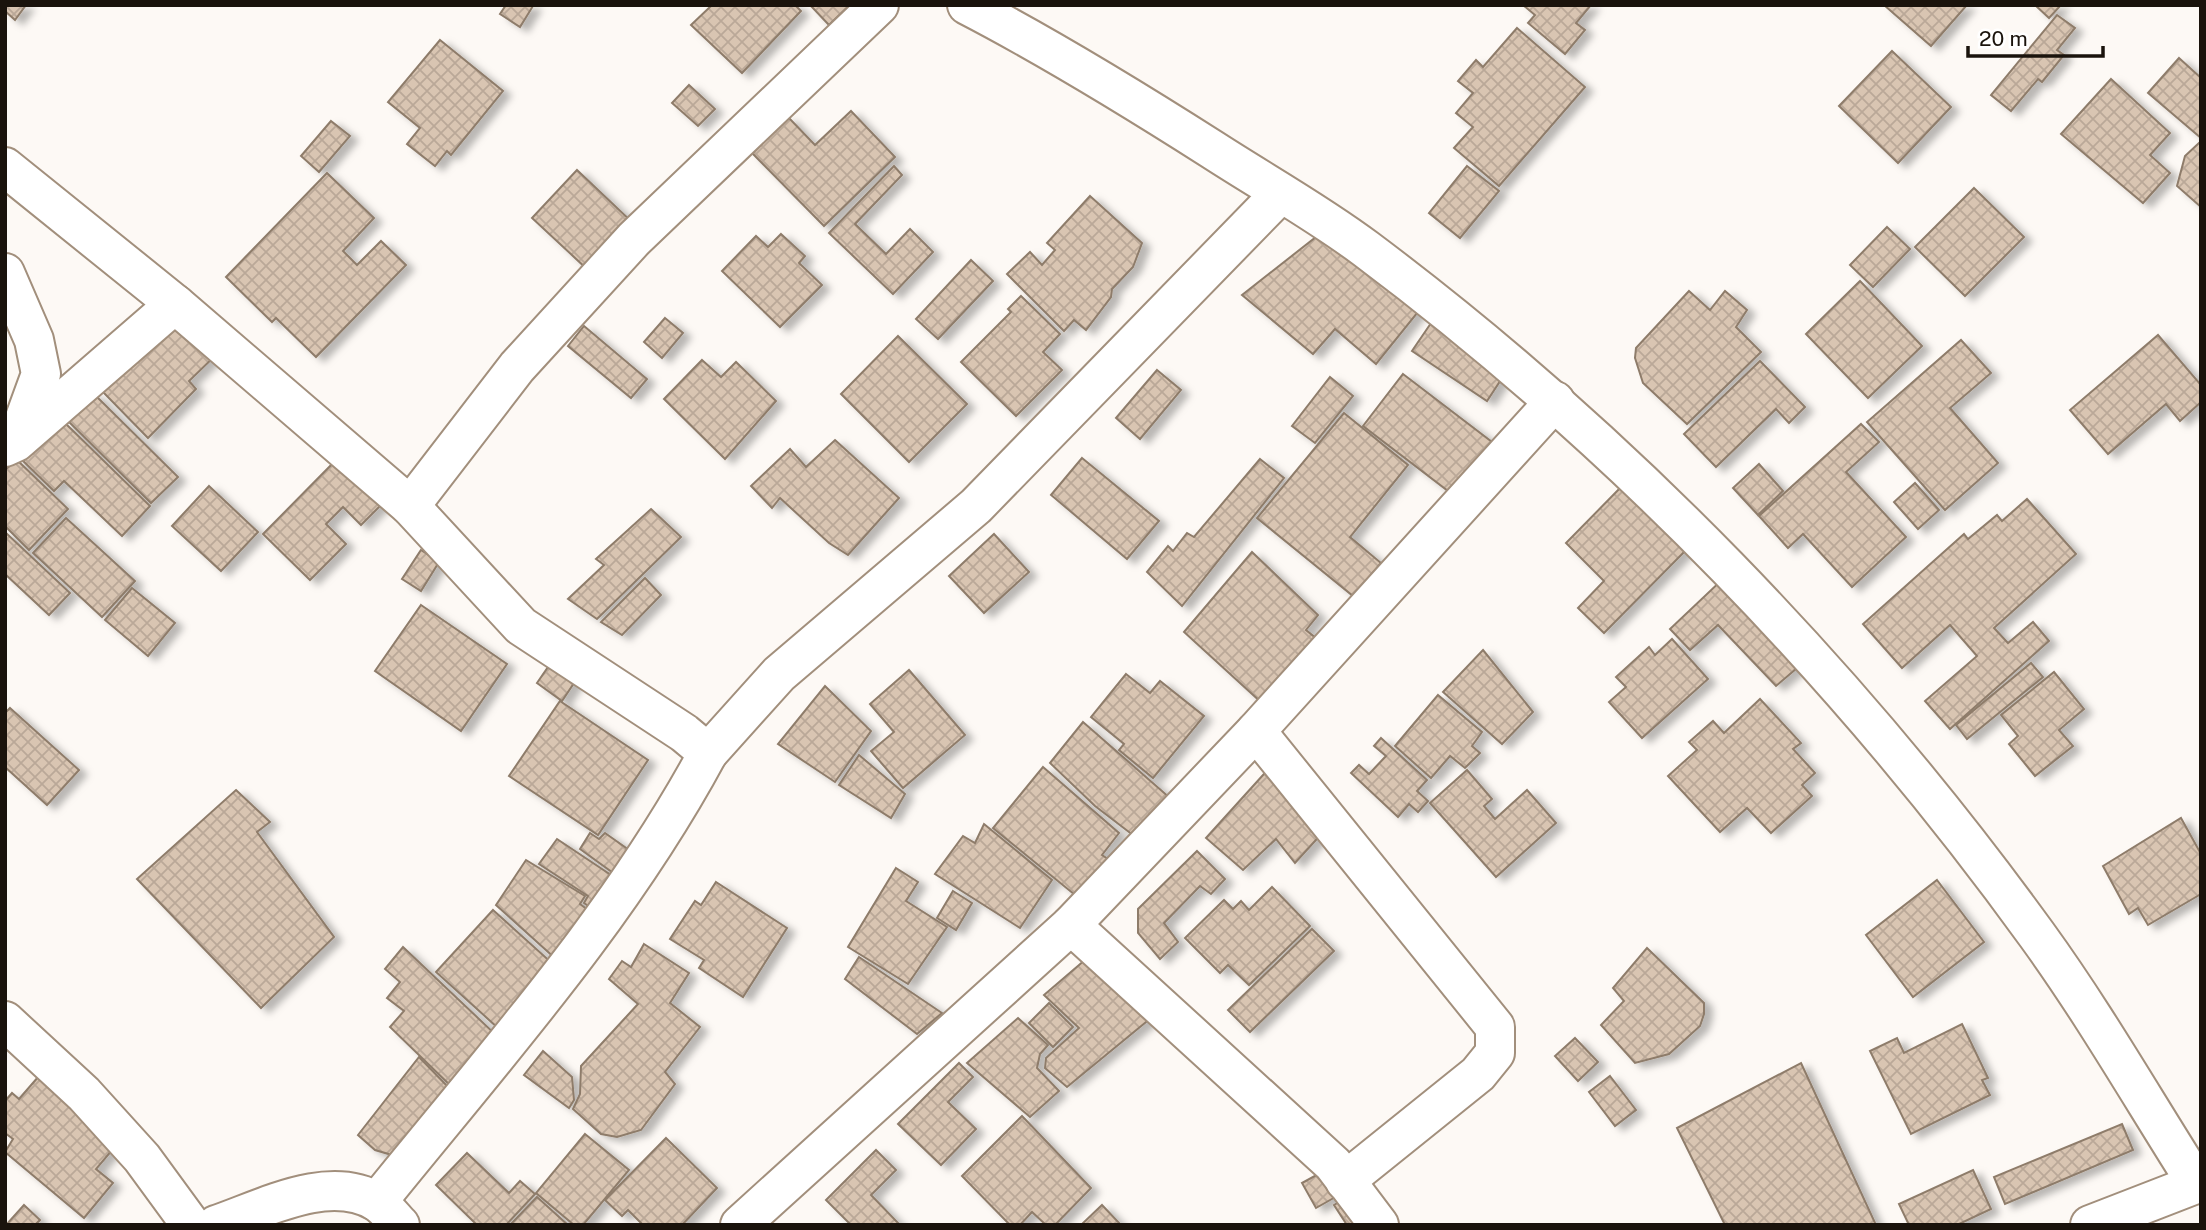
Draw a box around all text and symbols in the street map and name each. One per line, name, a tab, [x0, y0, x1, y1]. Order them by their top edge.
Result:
scale bar	[1968, 14, 2103, 58]
text: 20 m	[1979, 26, 2028, 51]

